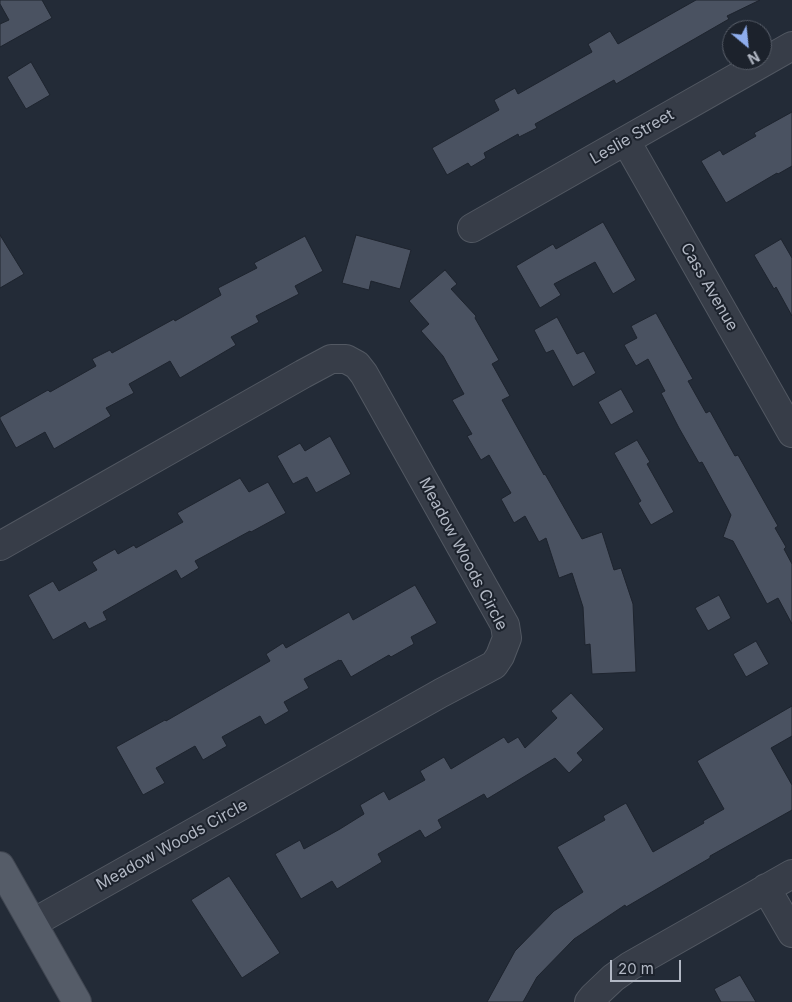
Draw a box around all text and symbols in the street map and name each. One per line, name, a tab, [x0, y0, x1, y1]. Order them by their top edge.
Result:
north arrow	[722, 20, 772, 70]
text: N	[745, 48, 763, 68]
street label: Leslie Street	[587, 105, 677, 169]
street label: Cass Avenue	[676, 240, 742, 334]
street label: Meadow Woods Circle	[415, 474, 511, 634]
street label: Meadow Woods Circle	[93, 795, 251, 895]
scale bar	[612, 950, 683, 982]
text: 20 m	[618, 959, 654, 978]

